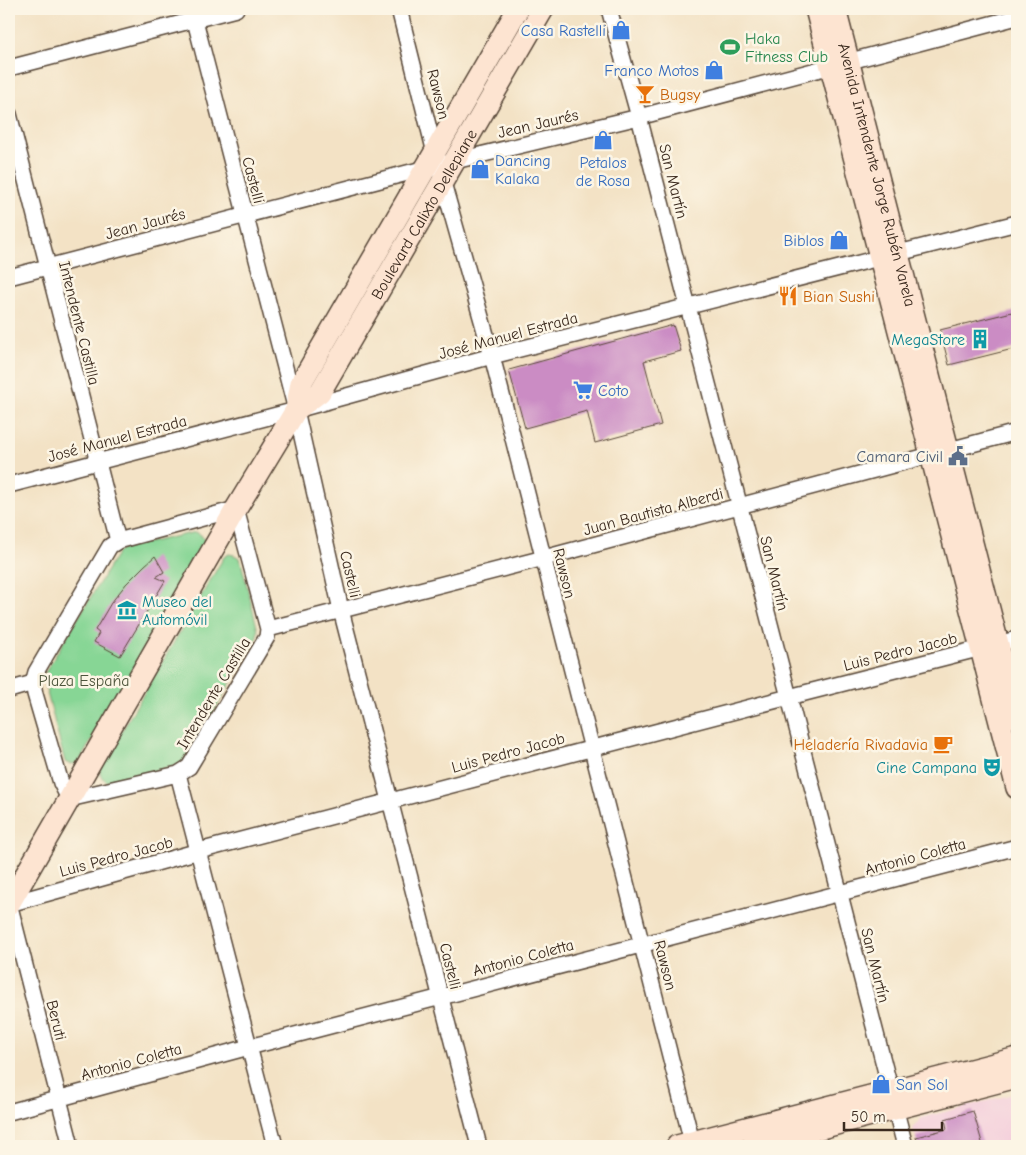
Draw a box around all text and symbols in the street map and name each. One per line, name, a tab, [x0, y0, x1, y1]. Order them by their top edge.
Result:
shop icon: Casa Rastelli	[610, 19, 632, 41]
place label: Casa Rastelli	[521, 22, 606, 40]
place label: Haka Fitness Club	[745, 30, 828, 66]
sports icon: Haka Fitness Club	[719, 36, 741, 58]
street label: Avenida Intendente Jorge Rubén Varela	[834, 41, 919, 308]
shop icon: Franco Motos	[703, 59, 725, 81]
place label: Franco Motos	[604, 62, 699, 80]
street label: Rawson	[423, 67, 453, 121]
bar icon: Bugsy	[634, 83, 656, 105]
place label: Bugsy	[660, 86, 701, 104]
street label: Jean Jaurés	[496, 106, 581, 142]
street label: Boulevard Calixto Dellepiane	[368, 126, 481, 303]
shop icon: Petalos de Rosa	[592, 129, 614, 151]
street label: San Martín	[655, 142, 691, 220]
place label: Dancing Kalaka	[495, 152, 551, 188]
place label: Petalos de Rosa	[576, 154, 630, 190]
street label: Castelli	[238, 155, 268, 206]
shop icon: Dancing Kalaka	[469, 158, 491, 180]
street label: Jean Jaurés	[103, 205, 188, 243]
shop icon: Biblos	[828, 229, 850, 251]
place label: Biblos	[783, 232, 824, 250]
street label: Intendente Castilla	[55, 259, 103, 387]
restaurant icon: Bian Sushi	[777, 285, 799, 307]
place label: Bian Sushi	[803, 288, 875, 306]
street label: José Manuel Estrada	[437, 309, 580, 363]
building icon: MegaStore	[969, 328, 991, 350]
place label: MegaStore	[891, 331, 965, 349]
supermarket icon: Coto	[572, 379, 594, 401]
place label: Coto	[598, 382, 629, 400]
street label: José Manuel Estrada	[46, 412, 189, 466]
public building icon: Camara Civil	[947, 445, 969, 467]
place label: Camara Civil	[857, 448, 943, 466]
street label: Juan Bautista Alberdi	[581, 485, 725, 539]
street label: San Martín	[756, 534, 792, 612]
street label: Rawson	[549, 546, 579, 600]
street label: Castelli	[336, 549, 364, 599]
place label: Museo del Automóvil	[142, 593, 212, 629]
museum icon: Museo del Automóvil	[116, 599, 138, 621]
street label: Luis Pedro Jacob	[841, 629, 959, 675]
street label: Intendente Castilla	[173, 634, 254, 753]
park label: Plaza España	[38, 672, 130, 690]
street label: Luis Pedro Jacob	[450, 729, 567, 777]
cafe icon: Heladería Rivadavia	[932, 733, 954, 755]
place label: Heladería Rivadavia	[793, 736, 928, 754]
theatre icon: Cine Campana	[981, 756, 1003, 778]
place label: Cine Campana	[876, 759, 977, 777]
street label: Luis Pedro Jacob	[58, 833, 175, 881]
street label: Antonio Coletta	[863, 835, 968, 879]
street label: San Martín	[857, 926, 893, 1004]
street label: Antonio Coletta	[471, 936, 576, 980]
street label: Rawson	[650, 938, 680, 992]
street label: Castelli	[436, 941, 465, 991]
street label: Beruti	[42, 998, 70, 1042]
street label: Antonio Coletta	[79, 1040, 184, 1084]
shop icon: San Sol	[870, 1073, 892, 1095]
place label: San Sol	[896, 1076, 948, 1094]
scale bar	[844, 1100, 941, 1132]
text: 50 m	[851, 1108, 886, 1126]

